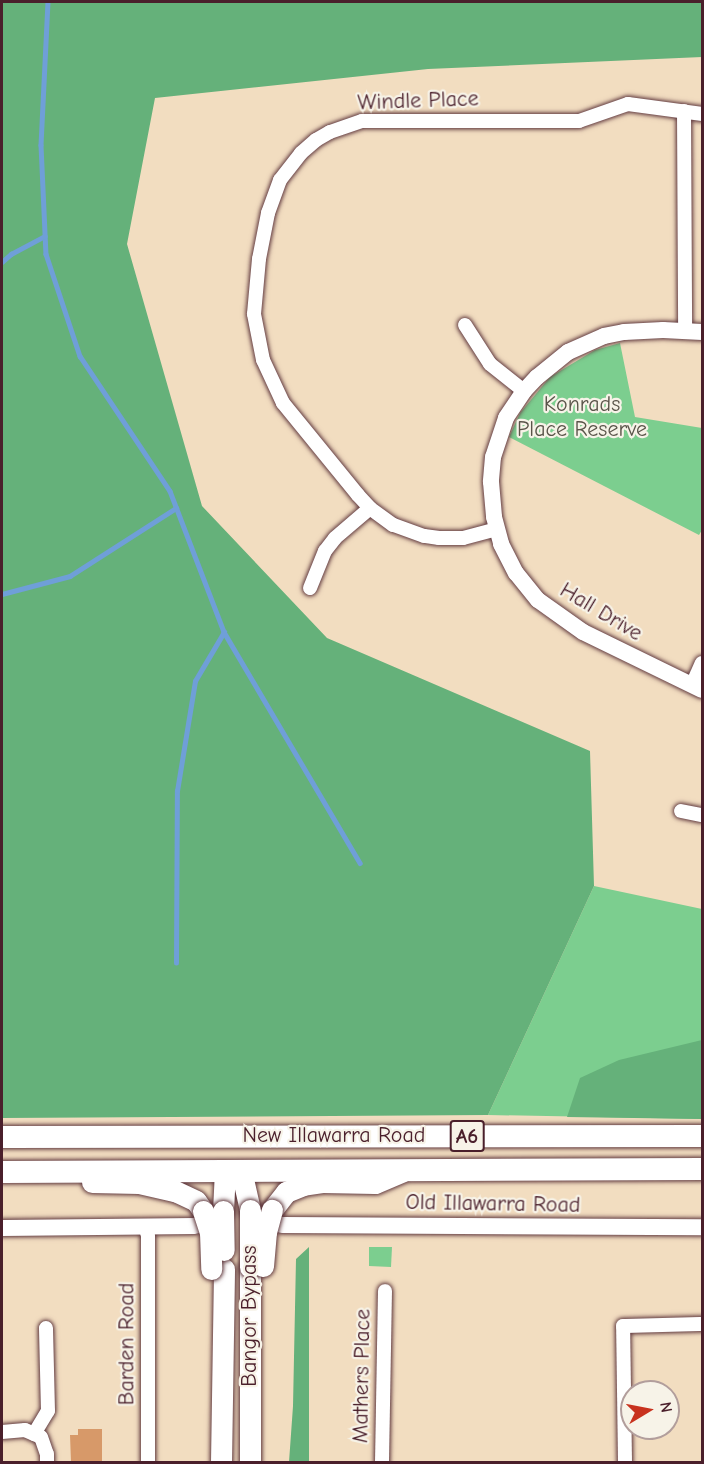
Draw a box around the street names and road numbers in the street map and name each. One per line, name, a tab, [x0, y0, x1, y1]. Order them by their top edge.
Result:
street label: Windle Place	[357, 86, 479, 116]
street label: Hall Drive	[555, 577, 647, 647]
road number: A6	[449, 1118, 485, 1154]
street label: New Illawarra Road	[243, 1123, 425, 1149]
street label: Old Illawarra Road	[405, 1189, 581, 1219]
street label: Bangor Bypass	[237, 1245, 263, 1387]
street label: Barden Road	[114, 1283, 140, 1405]
street label: Mathers Place	[348, 1309, 376, 1443]

